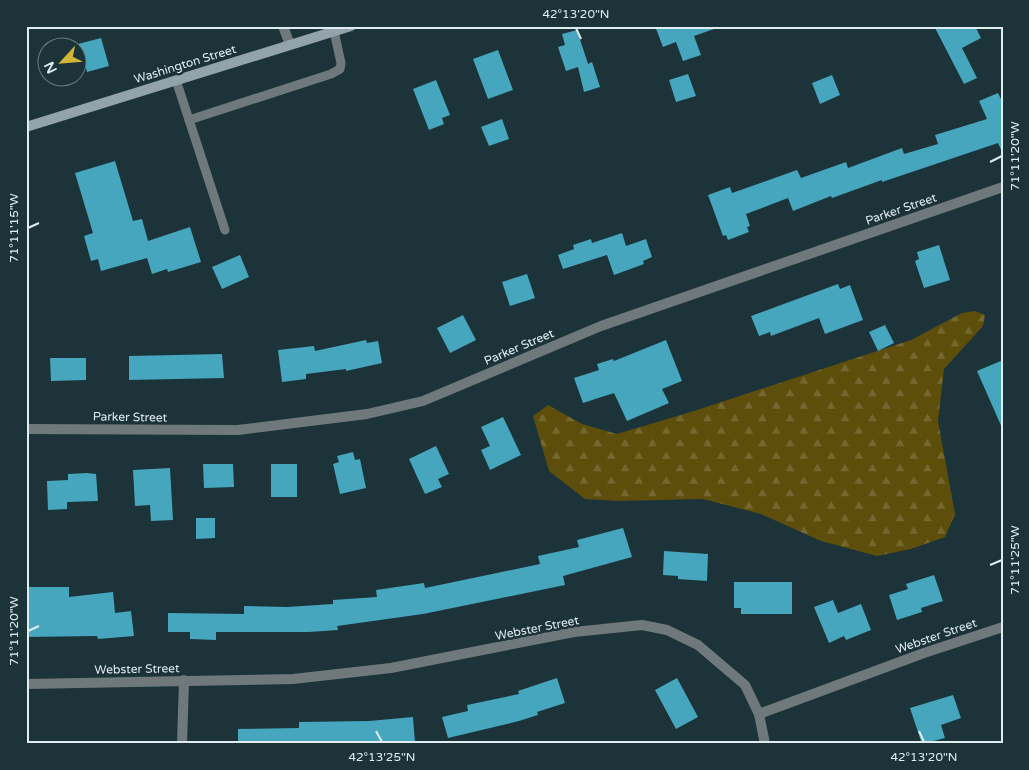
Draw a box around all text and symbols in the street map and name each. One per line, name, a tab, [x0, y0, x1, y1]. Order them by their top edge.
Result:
text: 42°13'20"N	[543, 7, 610, 21]
north arrow	[38, 38, 88, 88]
street label: Washington Street	[132, 42, 238, 86]
text: N	[41, 59, 61, 76]
text: 71°11'20"W	[1008, 121, 1022, 191]
street label: Parker Street	[864, 190, 939, 228]
text: 71°11'15"W	[7, 193, 21, 263]
street label: Parker Street	[482, 326, 556, 368]
street label: Parker Street	[93, 409, 168, 425]
text: 71°11'25"W	[1008, 525, 1022, 595]
text: 71°11'20"W	[7, 596, 21, 666]
street label: Webster Street	[494, 613, 580, 643]
street label: Webster Street	[894, 615, 979, 656]
street label: Webster Street	[94, 661, 180, 677]
text: 42°13'25"N	[349, 750, 416, 764]
text: 42°13'20"N	[891, 750, 958, 764]

